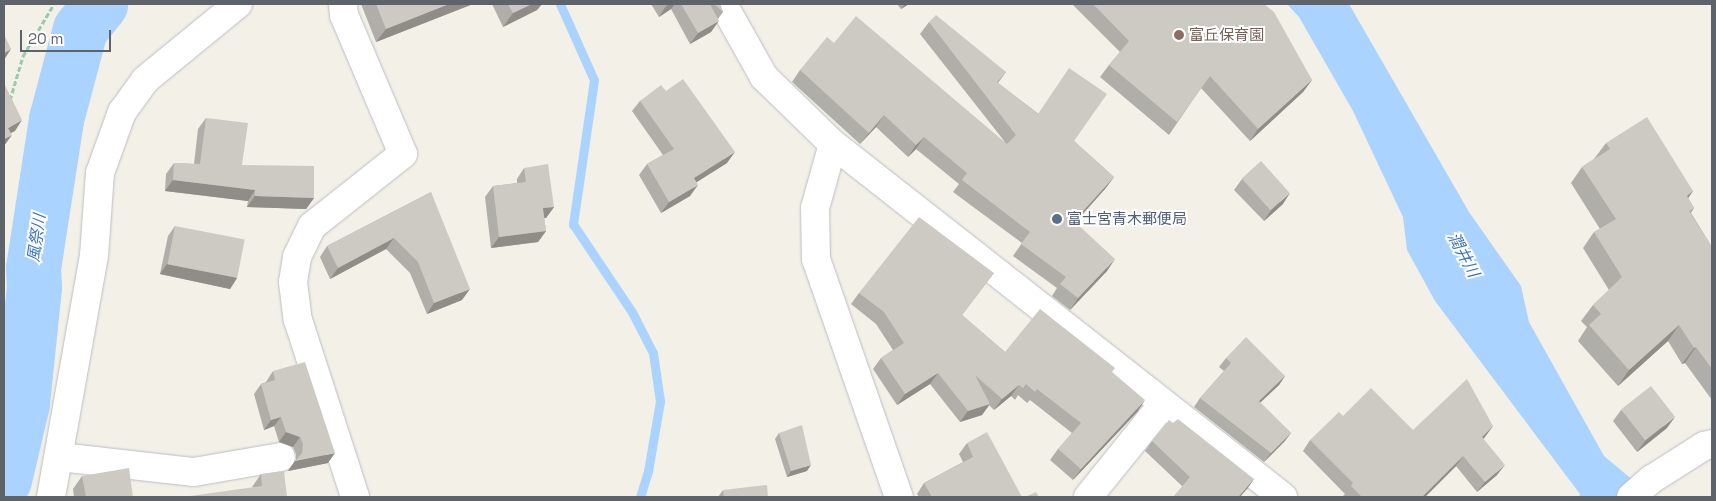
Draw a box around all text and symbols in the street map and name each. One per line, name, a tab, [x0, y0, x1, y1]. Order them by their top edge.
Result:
scale bar	[22, 20, 114, 52]
place label: 富丘保育園	[1189, 26, 1264, 44]
text: 20 m	[28, 29, 63, 48]
marker: 富丘保育園	[1173, 29, 1185, 41]
place label: 富士宮青木郵便局	[1067, 210, 1187, 228]
water label: 風祭川	[24, 213, 50, 263]
marker: 富士宮青木郵便局	[1051, 213, 1063, 225]
water label: 潤井川	[1443, 229, 1483, 281]

